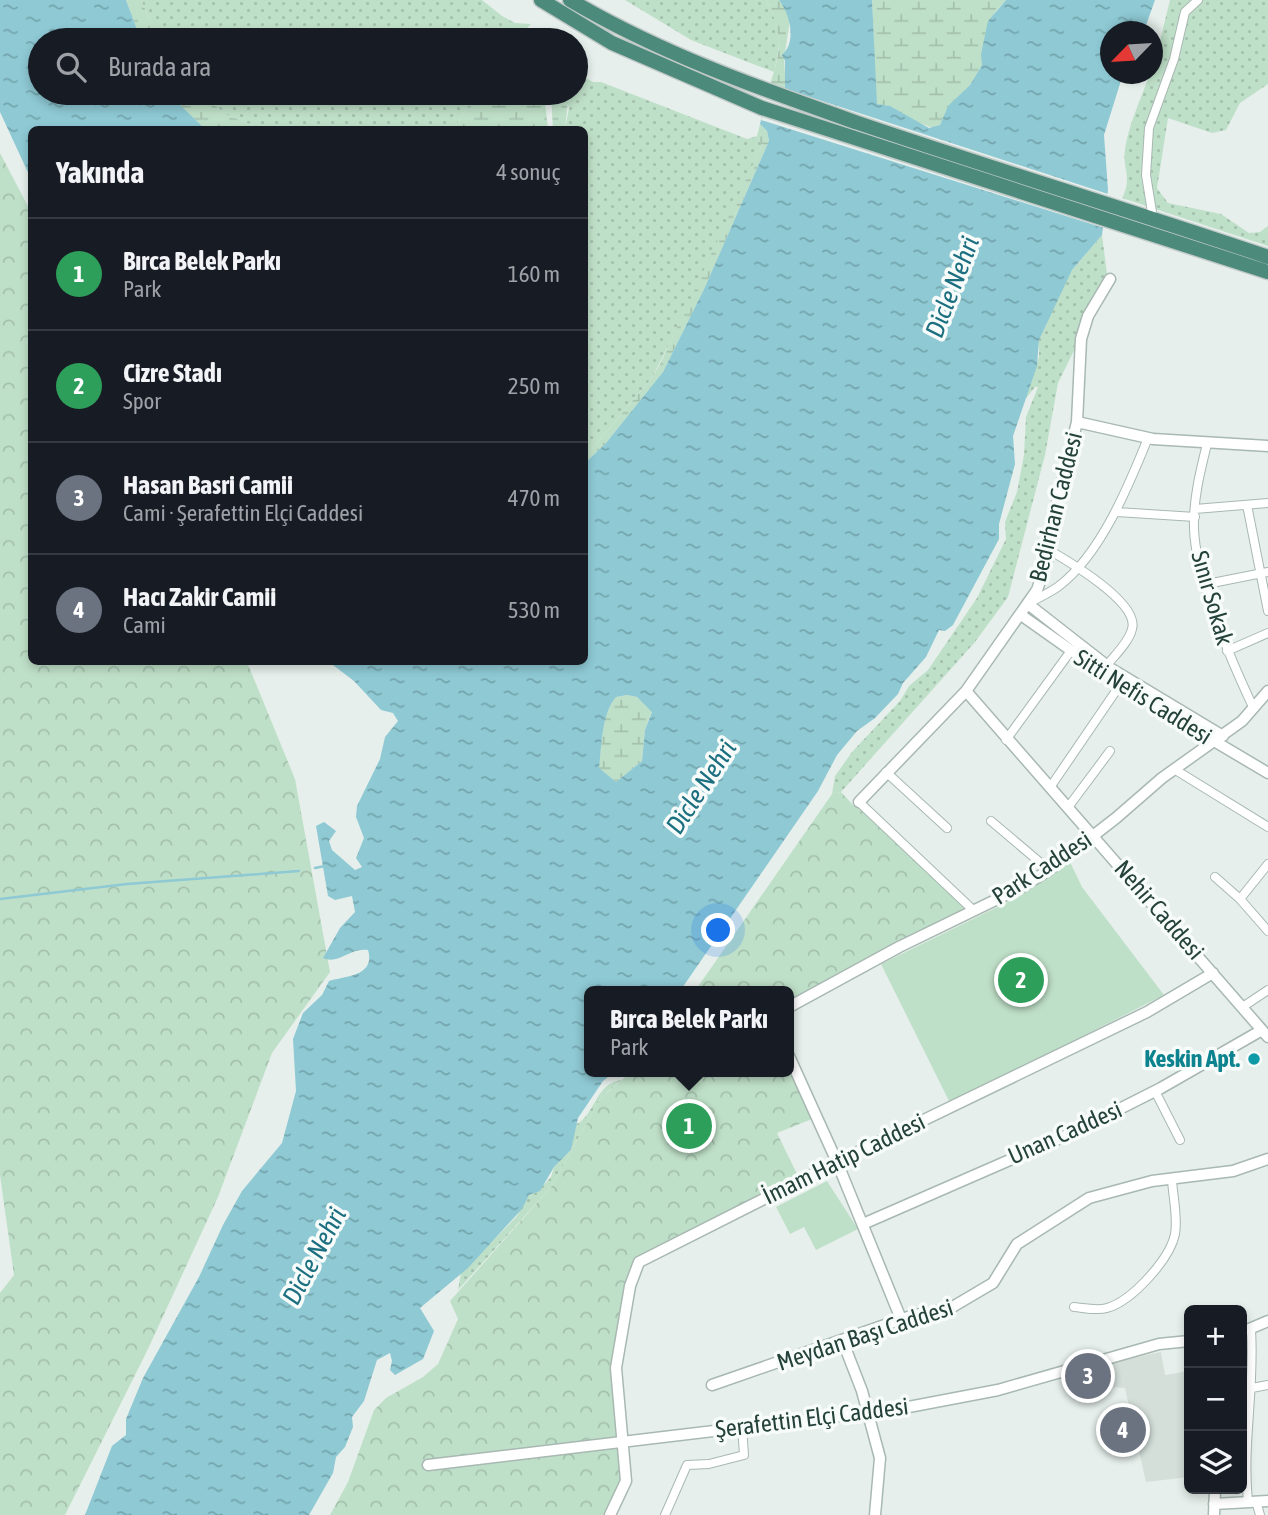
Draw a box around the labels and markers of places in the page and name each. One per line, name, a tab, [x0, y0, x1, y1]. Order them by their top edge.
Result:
pin: 2	[998, 954, 1044, 1006]
place label: Keskin Apt.	[1144, 1045, 1240, 1072]
marker: Keskin Apt.	[1246, 1051, 1262, 1067]
pin: 1	[666, 1100, 712, 1152]
pin: 3	[1065, 1350, 1111, 1402]
pin: 4	[1100, 1404, 1146, 1456]

